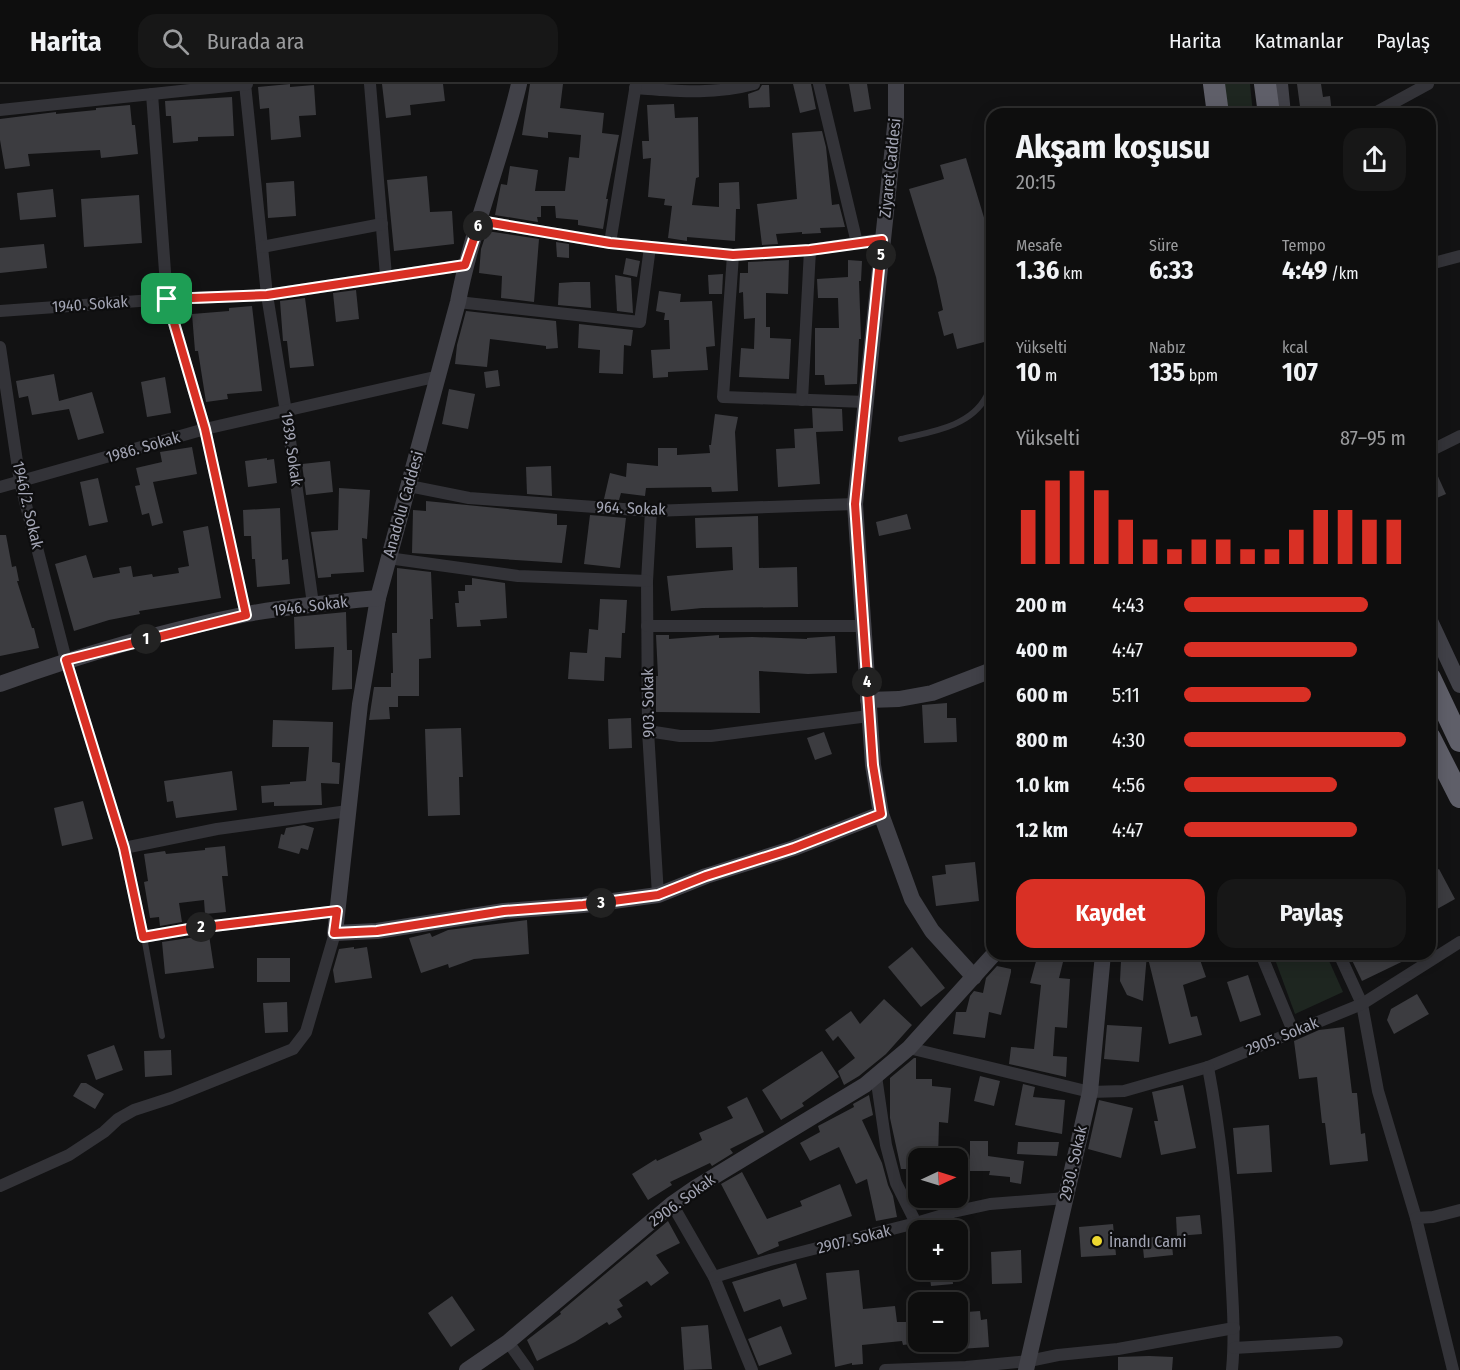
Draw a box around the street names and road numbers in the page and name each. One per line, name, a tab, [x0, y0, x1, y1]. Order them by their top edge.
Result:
street label: Ziyaret Caddesi	[875, 117, 905, 219]
street label: 1940. Sokak	[51, 292, 129, 316]
street label: 1939. Sokak	[277, 411, 307, 488]
street label: 1986. Sokak	[104, 427, 183, 467]
street label: Anadolu Caddesi	[379, 449, 427, 559]
street label: 1946/2. Sokak	[9, 459, 47, 551]
street label: 964. Sokak	[596, 497, 667, 519]
street label: 1946. Sokak	[271, 592, 349, 620]
street label: 903. Sokak	[638, 668, 658, 738]
street label: 2905. Sokak	[1243, 1013, 1321, 1059]
street label: 2930. Sokak	[1055, 1123, 1091, 1202]
street label: 2906. Sokak	[645, 1169, 719, 1230]
street label: 2907. Sokak	[815, 1221, 893, 1257]

